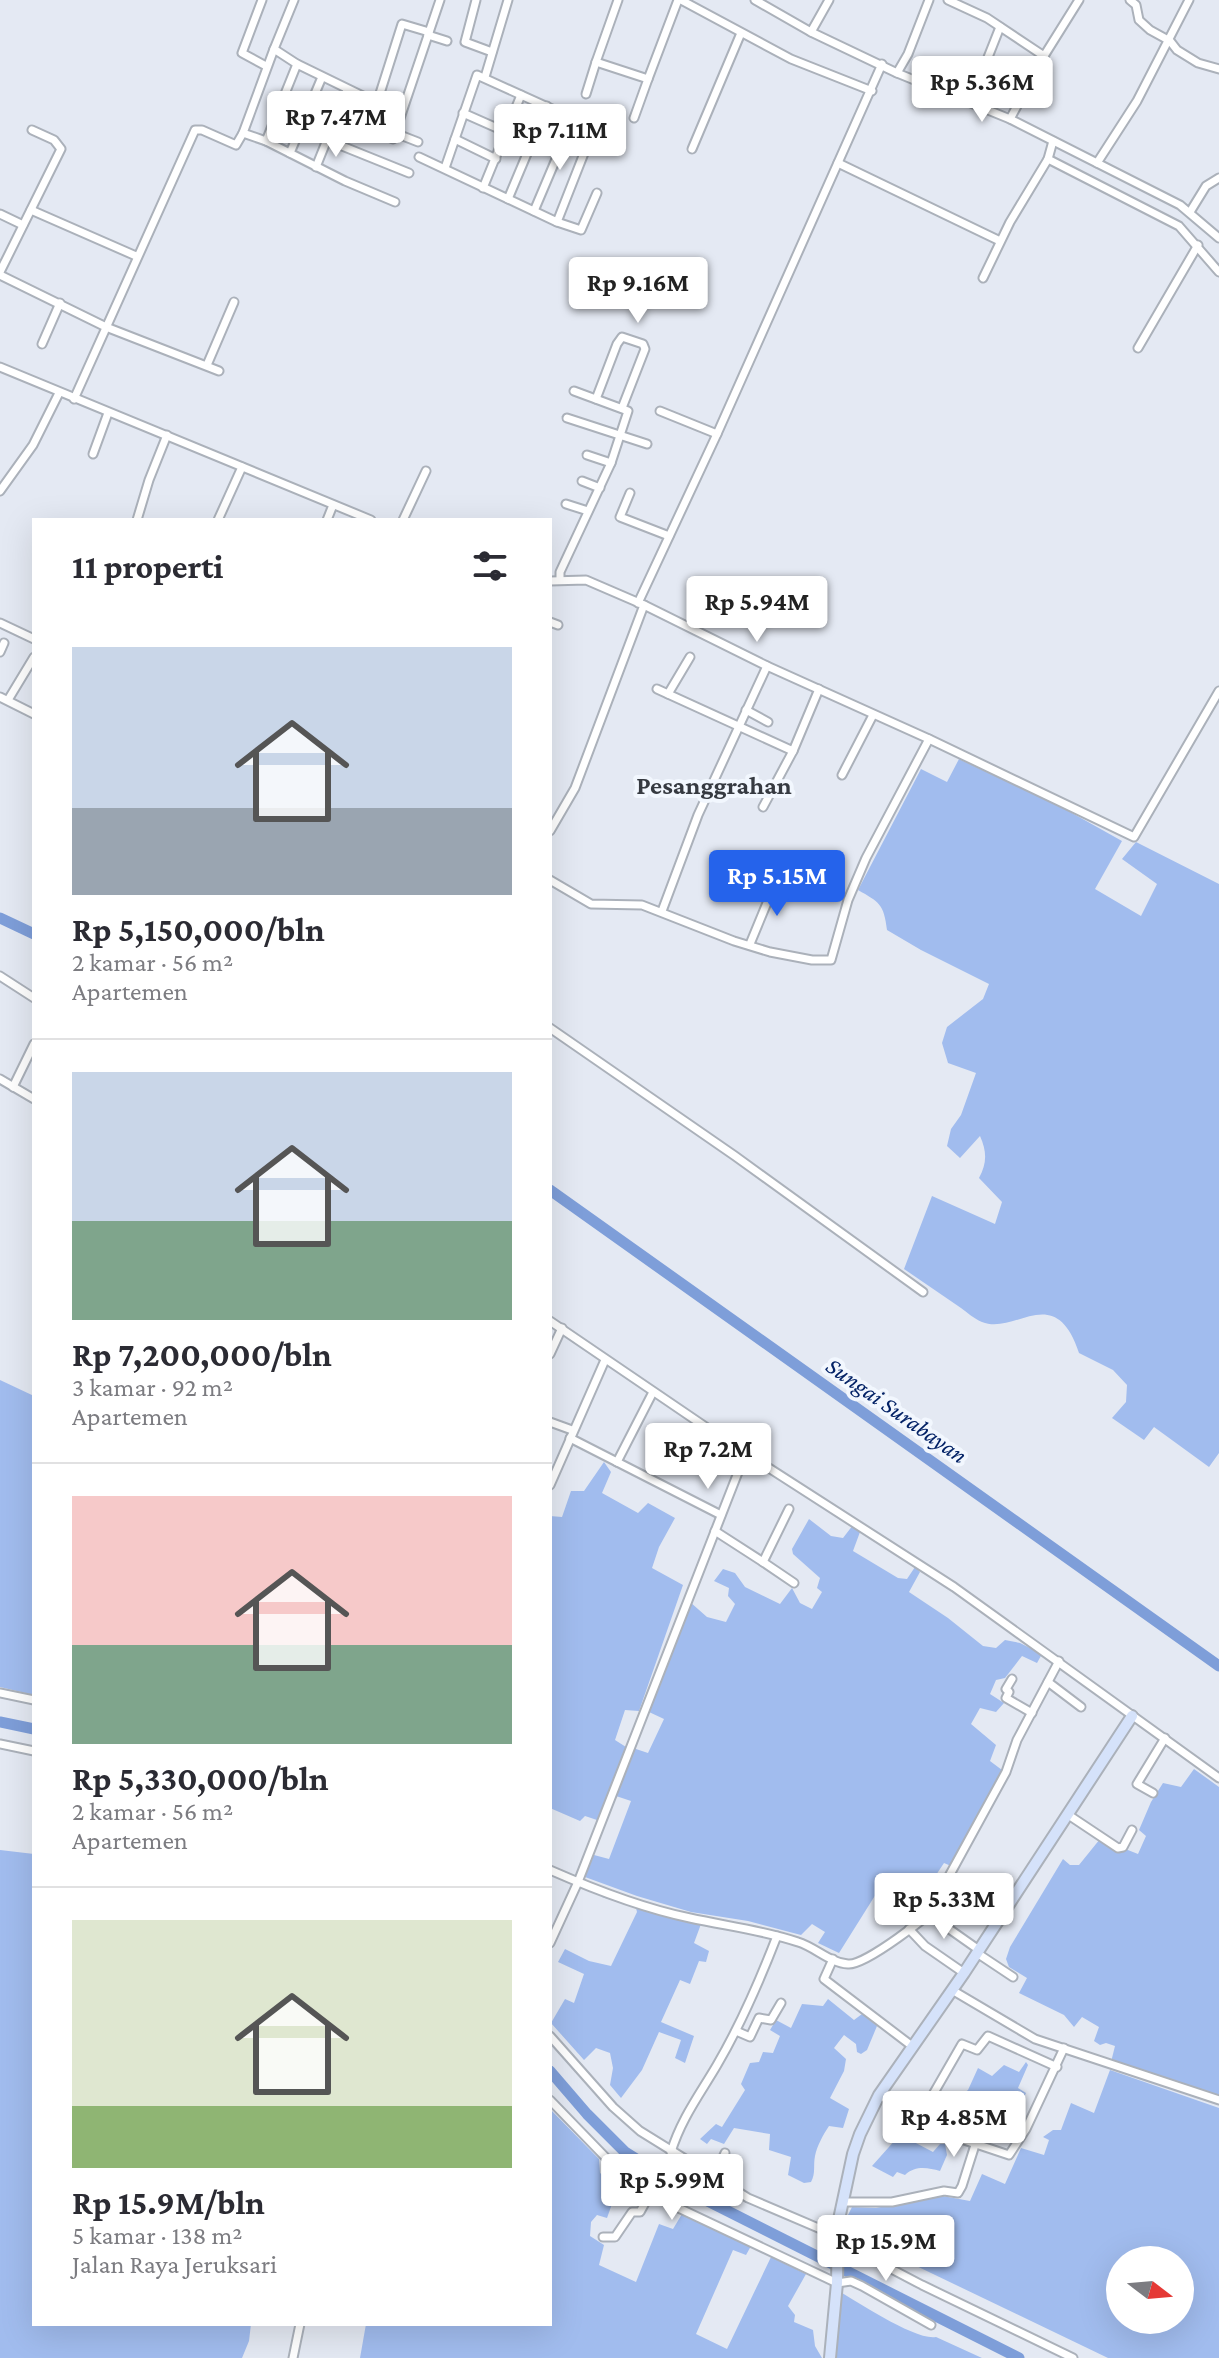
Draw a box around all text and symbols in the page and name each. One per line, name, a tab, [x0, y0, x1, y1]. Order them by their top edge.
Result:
pin: Rp 5.36M	[899, 56, 1065, 124]
text: Rp 5.36M	[930, 67, 1034, 96]
pin: Rp 7.47M	[253, 91, 419, 159]
text: Rp 7.47M	[285, 102, 387, 131]
pin: Rp 7.11M	[477, 104, 643, 172]
text: Rp 7.11M	[512, 115, 608, 144]
pin: Rp 9.16M	[555, 257, 721, 325]
text: Rp 9.16M	[587, 268, 689, 297]
icon: filters	[468, 544, 512, 588]
text: 11 properti	[72, 548, 223, 585]
pin: Rp 5.94M	[674, 576, 840, 644]
text: Rp 5.94M	[704, 587, 810, 616]
icon: home	[220, 699, 364, 843]
district label: Pesanggrahan	[636, 771, 792, 800]
pin: Rp 5.15M	[694, 850, 860, 918]
text: Rp 5.15M	[727, 861, 827, 890]
text: Rp 5,150,000/bln	[72, 911, 325, 948]
text: 2 kamar · 56 m²	[72, 948, 233, 977]
text: Apartemen	[72, 977, 188, 1006]
icon: home	[220, 1124, 364, 1268]
text: Rp 7,200,000/bln	[72, 1336, 332, 1373]
water label: Sungai Surabayan	[821, 1351, 973, 1469]
text: 3 kamar · 92 m²	[72, 1373, 233, 1402]
text: Apartemen	[72, 1402, 188, 1431]
pin: Rp 7.2M	[634, 1423, 782, 1491]
text: Rp 7.2M	[663, 1434, 753, 1463]
icon: home	[220, 1548, 364, 1692]
text: Rp 5,330,000/bln	[72, 1760, 328, 1797]
text: 2 kamar · 56 m²	[72, 1797, 233, 1826]
text: Apartemen	[72, 1826, 188, 1855]
pin: Rp 5.33M	[861, 1873, 1027, 1941]
text: Rp 5.33M	[893, 1884, 995, 1913]
icon: home	[220, 1972, 364, 2116]
pin: Rp 4.85M	[871, 2091, 1037, 2159]
text: Rp 4.85M	[901, 2102, 1007, 2131]
pin: Rp 5.99M	[589, 2154, 755, 2222]
text: Rp 5.99M	[619, 2165, 725, 2194]
text: Rp 15.9M/bln	[72, 2184, 265, 2221]
pin: Rp 15.9M	[803, 2215, 969, 2283]
text: 5 kamar · 138 m²	[72, 2221, 243, 2250]
text: Rp 15.9M	[835, 2226, 937, 2255]
north arrow	[1106, 2246, 1194, 2334]
map controls	[1106, 2246, 1194, 2334]
text: Jalan Raya Jeruksari	[72, 2250, 277, 2279]

